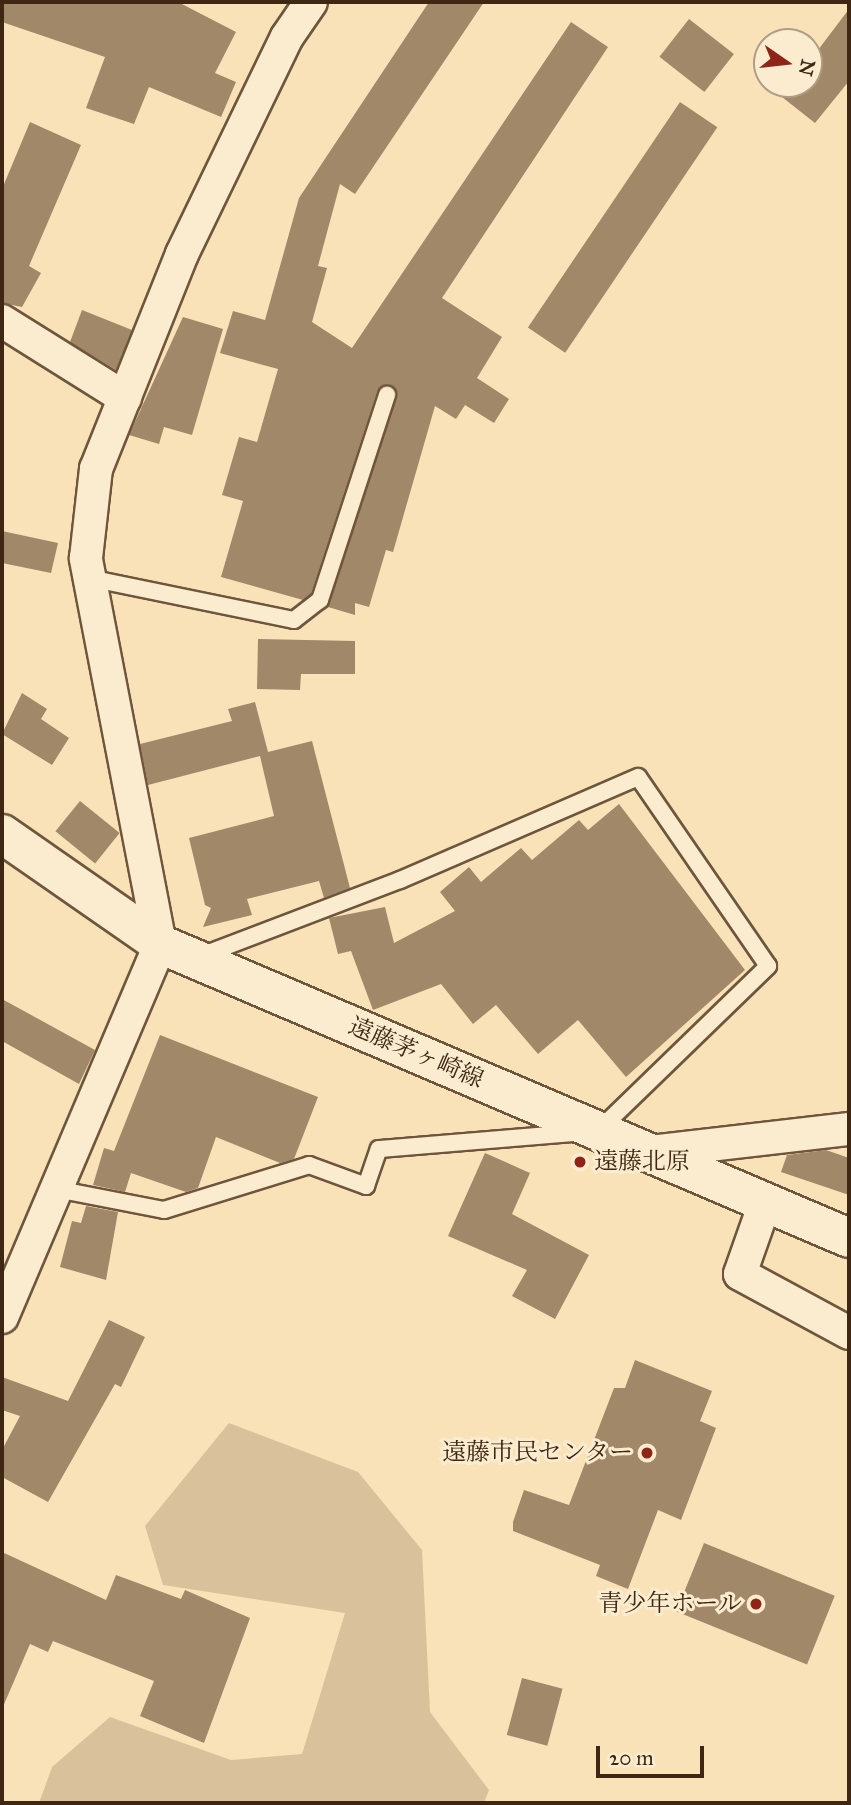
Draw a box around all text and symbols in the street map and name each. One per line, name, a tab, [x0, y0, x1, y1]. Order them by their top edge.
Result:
north arrow	[753, 28, 823, 98]
text: N	[794, 57, 820, 78]
street label: 遠藤茅ヶ崎線	[344, 1012, 488, 1094]
place label: 遠藤北原	[594, 1148, 690, 1176]
marker: 遠藤北原	[572, 1154, 588, 1170]
place label: 遠藤市民センター	[441, 1439, 633, 1467]
marker: 遠藤市民センター	[639, 1445, 655, 1461]
place label: 青少年ホール	[598, 1590, 742, 1618]
marker: 青少年ホール	[748, 1596, 764, 1612]
scale bar	[599, 1731, 708, 1775]
text: 20 m	[609, 1745, 654, 1771]

